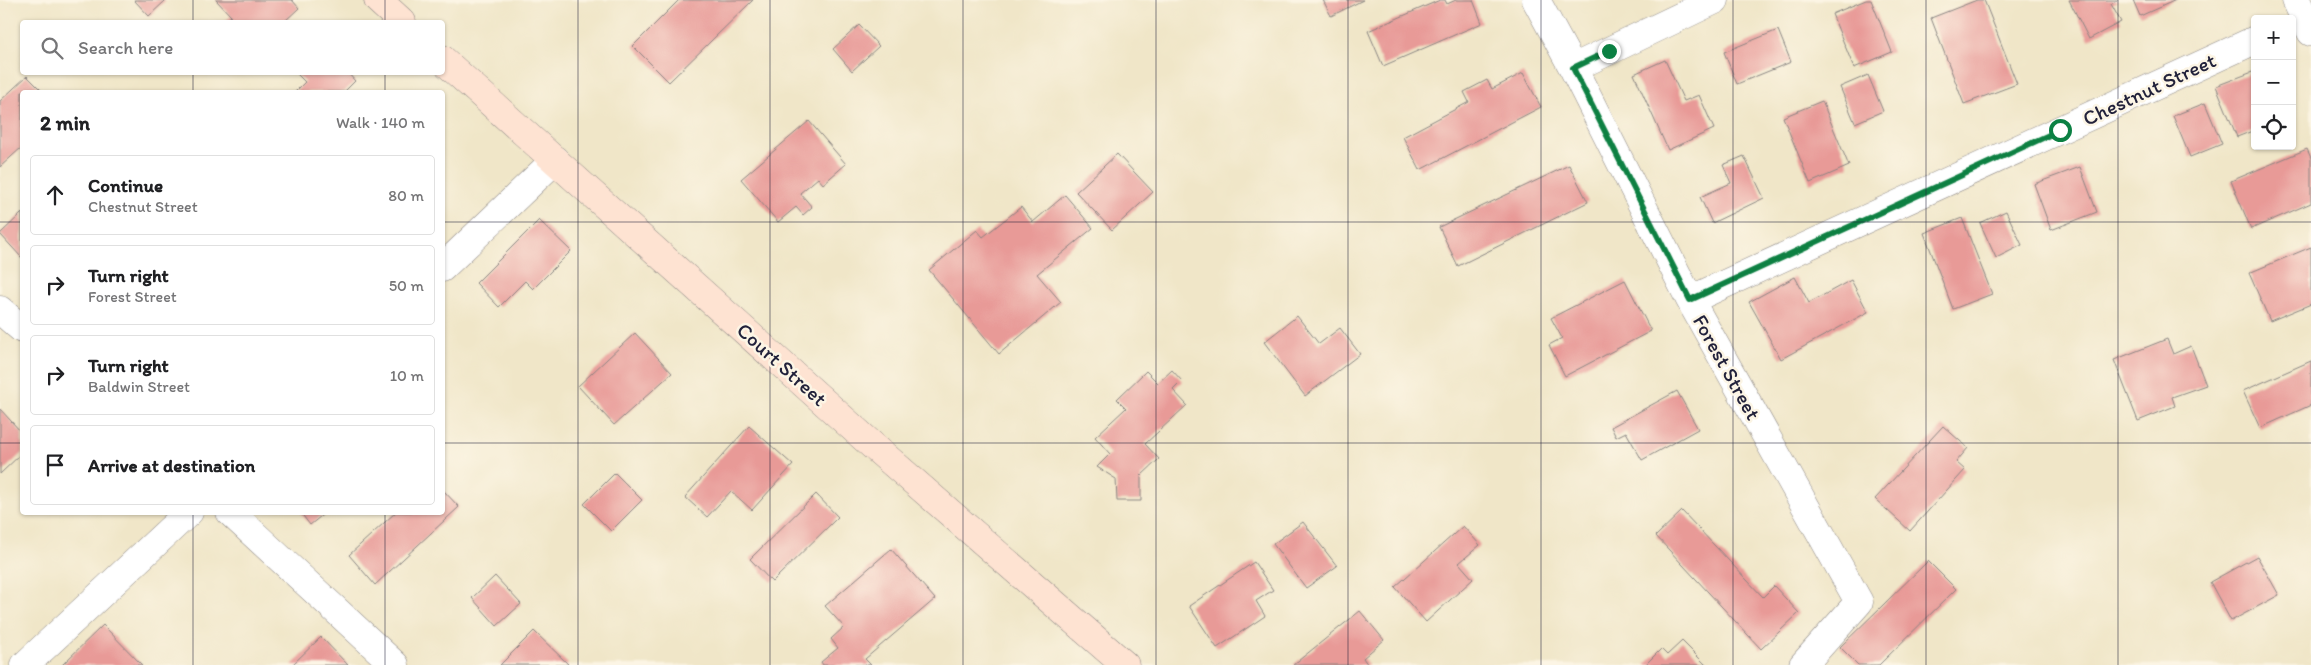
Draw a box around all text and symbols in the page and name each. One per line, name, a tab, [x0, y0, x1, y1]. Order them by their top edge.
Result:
map controls	[2251, 15, 2296, 150]
button: +	[2251, 15, 2296, 60]
search box	[20, 20, 445, 75]
icon: search	[38, 34, 66, 62]
text: Search here	[78, 36, 173, 59]
route end	[1598, 40, 1621, 63]
street label: Chestnut Street	[2078, 47, 2220, 131]
button: −	[2251, 60, 2296, 105]
button: locate	[2251, 105, 2296, 150]
text: 2 min	[40, 110, 90, 135]
text: Walk · 140 m	[336, 113, 425, 132]
route start	[2049, 119, 2072, 142]
text: Continue	[88, 174, 163, 197]
icon: ahead	[41, 181, 69, 209]
text: 80 m	[388, 186, 424, 205]
text: Chestnut Street	[88, 197, 198, 216]
text: Turn right	[88, 264, 169, 287]
icon: right	[41, 271, 69, 299]
text: 50 m	[389, 276, 424, 295]
text: Forest Street	[88, 287, 177, 306]
street label: Forest Street	[1688, 310, 1766, 424]
street label: Court Street	[732, 317, 832, 411]
text: Turn right	[88, 354, 169, 377]
icon: right	[41, 361, 69, 389]
text: 10 m	[390, 366, 424, 385]
text: Baldwin Street	[88, 377, 190, 396]
icon: arrive	[41, 451, 69, 479]
text: Arrive at destination	[88, 454, 255, 477]

